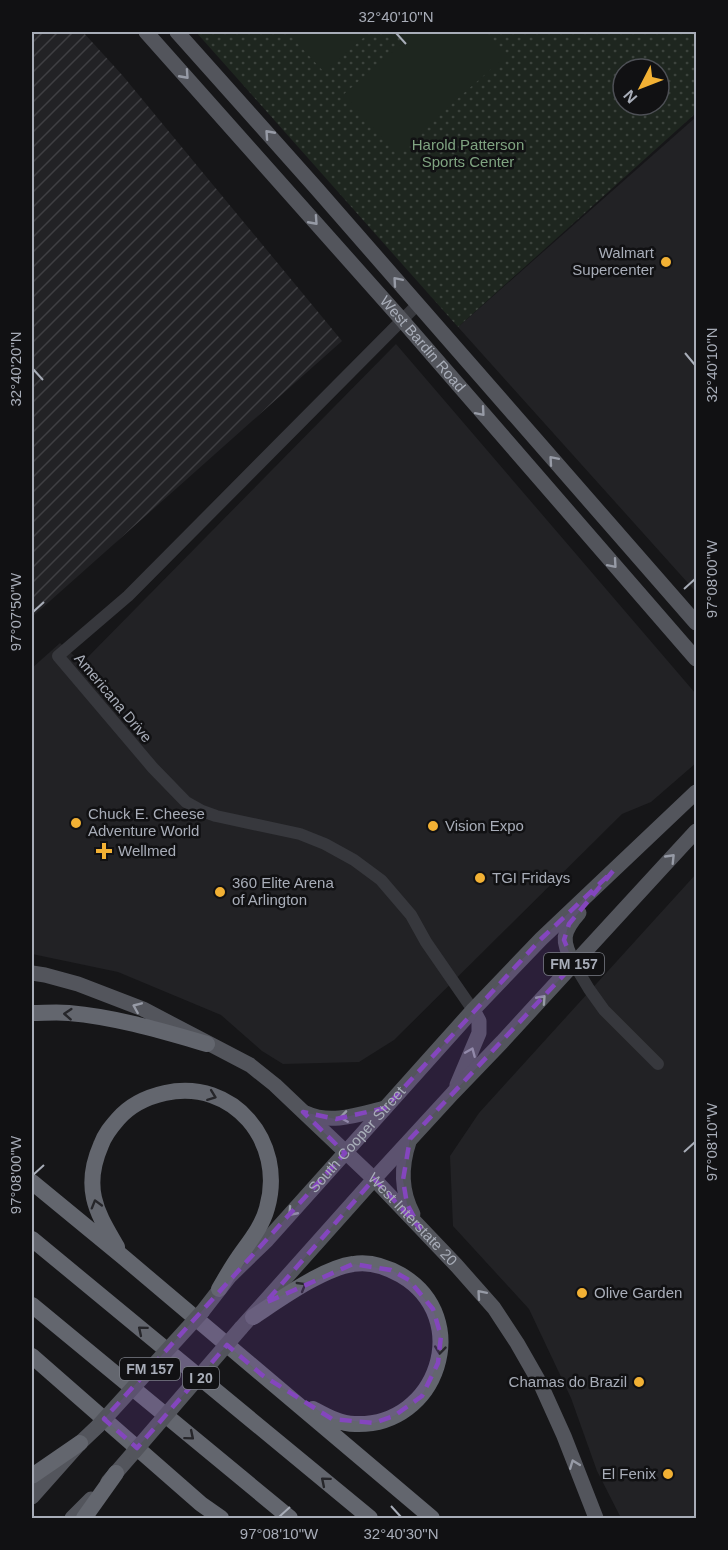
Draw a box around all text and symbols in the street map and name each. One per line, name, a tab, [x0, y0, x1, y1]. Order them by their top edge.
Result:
text: 32°40'10"N	[358, 8, 434, 25]
north arrow	[611, 57, 671, 117]
one-way arrow	[178, 68, 189, 79]
text: N	[620, 87, 640, 107]
one-way arrow	[265, 131, 276, 141]
park label: Harold Patterson Sports Center	[412, 136, 524, 170]
one-way arrow	[307, 214, 318, 225]
place label: Walmart Supercenter	[572, 244, 655, 278]
marker: Walmart Supercenter	[659, 255, 673, 269]
one-way arrow	[394, 277, 405, 288]
street label: West Bardin Road	[377, 292, 469, 395]
text: 32°40'10"N	[703, 327, 720, 403]
text: 32°40'20"N	[7, 331, 24, 407]
one-way arrow	[474, 405, 485, 416]
one-way arrow	[549, 456, 560, 467]
text: 97°08'00"W	[703, 539, 720, 618]
one-way arrow	[606, 557, 617, 568]
text: 97°07'50"W	[7, 572, 24, 651]
street label: Americana Drive	[71, 650, 156, 746]
place label: Chuck E. Cheese Adventure World	[88, 805, 205, 839]
marker: Chuck E. Cheese Adventure World	[69, 816, 83, 830]
place label: Vision Expo	[445, 817, 524, 834]
marker: Vision Expo	[426, 819, 440, 833]
marker: Wellmed	[95, 842, 113, 860]
place label: Wellmed	[118, 842, 176, 859]
one-way arrow	[664, 854, 675, 864]
place label: TGI Fridays	[492, 869, 570, 886]
marker: TGI Fridays	[473, 871, 487, 885]
place label: 360 Elite Arena of Arlington	[232, 874, 334, 908]
marker: 360 Elite Arena of Arlington	[213, 885, 227, 899]
road number: FM 157	[544, 953, 604, 975]
one-way arrow	[534, 996, 545, 1007]
one-way arrow	[132, 1002, 143, 1014]
one-way arrow	[64, 1008, 73, 1021]
one-way arrow	[464, 1047, 476, 1058]
street label: South Cooper Street	[305, 1082, 409, 1196]
one-way arrow	[206, 1089, 217, 1102]
text: 97°08'10"W	[703, 1102, 720, 1181]
one-way arrow	[339, 1110, 349, 1123]
text: 97°08'00"W	[7, 1135, 24, 1214]
street label: West Interstate 20	[365, 1169, 461, 1269]
one-way arrow	[91, 1199, 103, 1210]
one-way arrow	[288, 1205, 299, 1216]
one-way arrow	[296, 1281, 307, 1293]
place label: Olive Garden	[594, 1284, 682, 1301]
marker: Olive Garden	[575, 1286, 589, 1300]
one-way arrow	[477, 1290, 488, 1301]
one-way arrow	[138, 1326, 149, 1337]
one-way arrow	[434, 1345, 447, 1355]
road number: FM 157	[120, 1358, 180, 1380]
road number: I 20	[183, 1367, 219, 1389]
place label: Chamas do Brazil	[509, 1373, 627, 1390]
marker: Chamas do Brazil	[632, 1375, 646, 1389]
one-way arrow	[183, 1429, 194, 1440]
one-way arrow	[569, 1459, 582, 1470]
place label: El Fenix	[602, 1465, 656, 1482]
marker: El Fenix	[661, 1467, 675, 1481]
one-way arrow	[321, 1477, 332, 1488]
text: 97°08'10"W	[240, 1525, 319, 1542]
text: 32°40'30"N	[363, 1525, 439, 1542]

